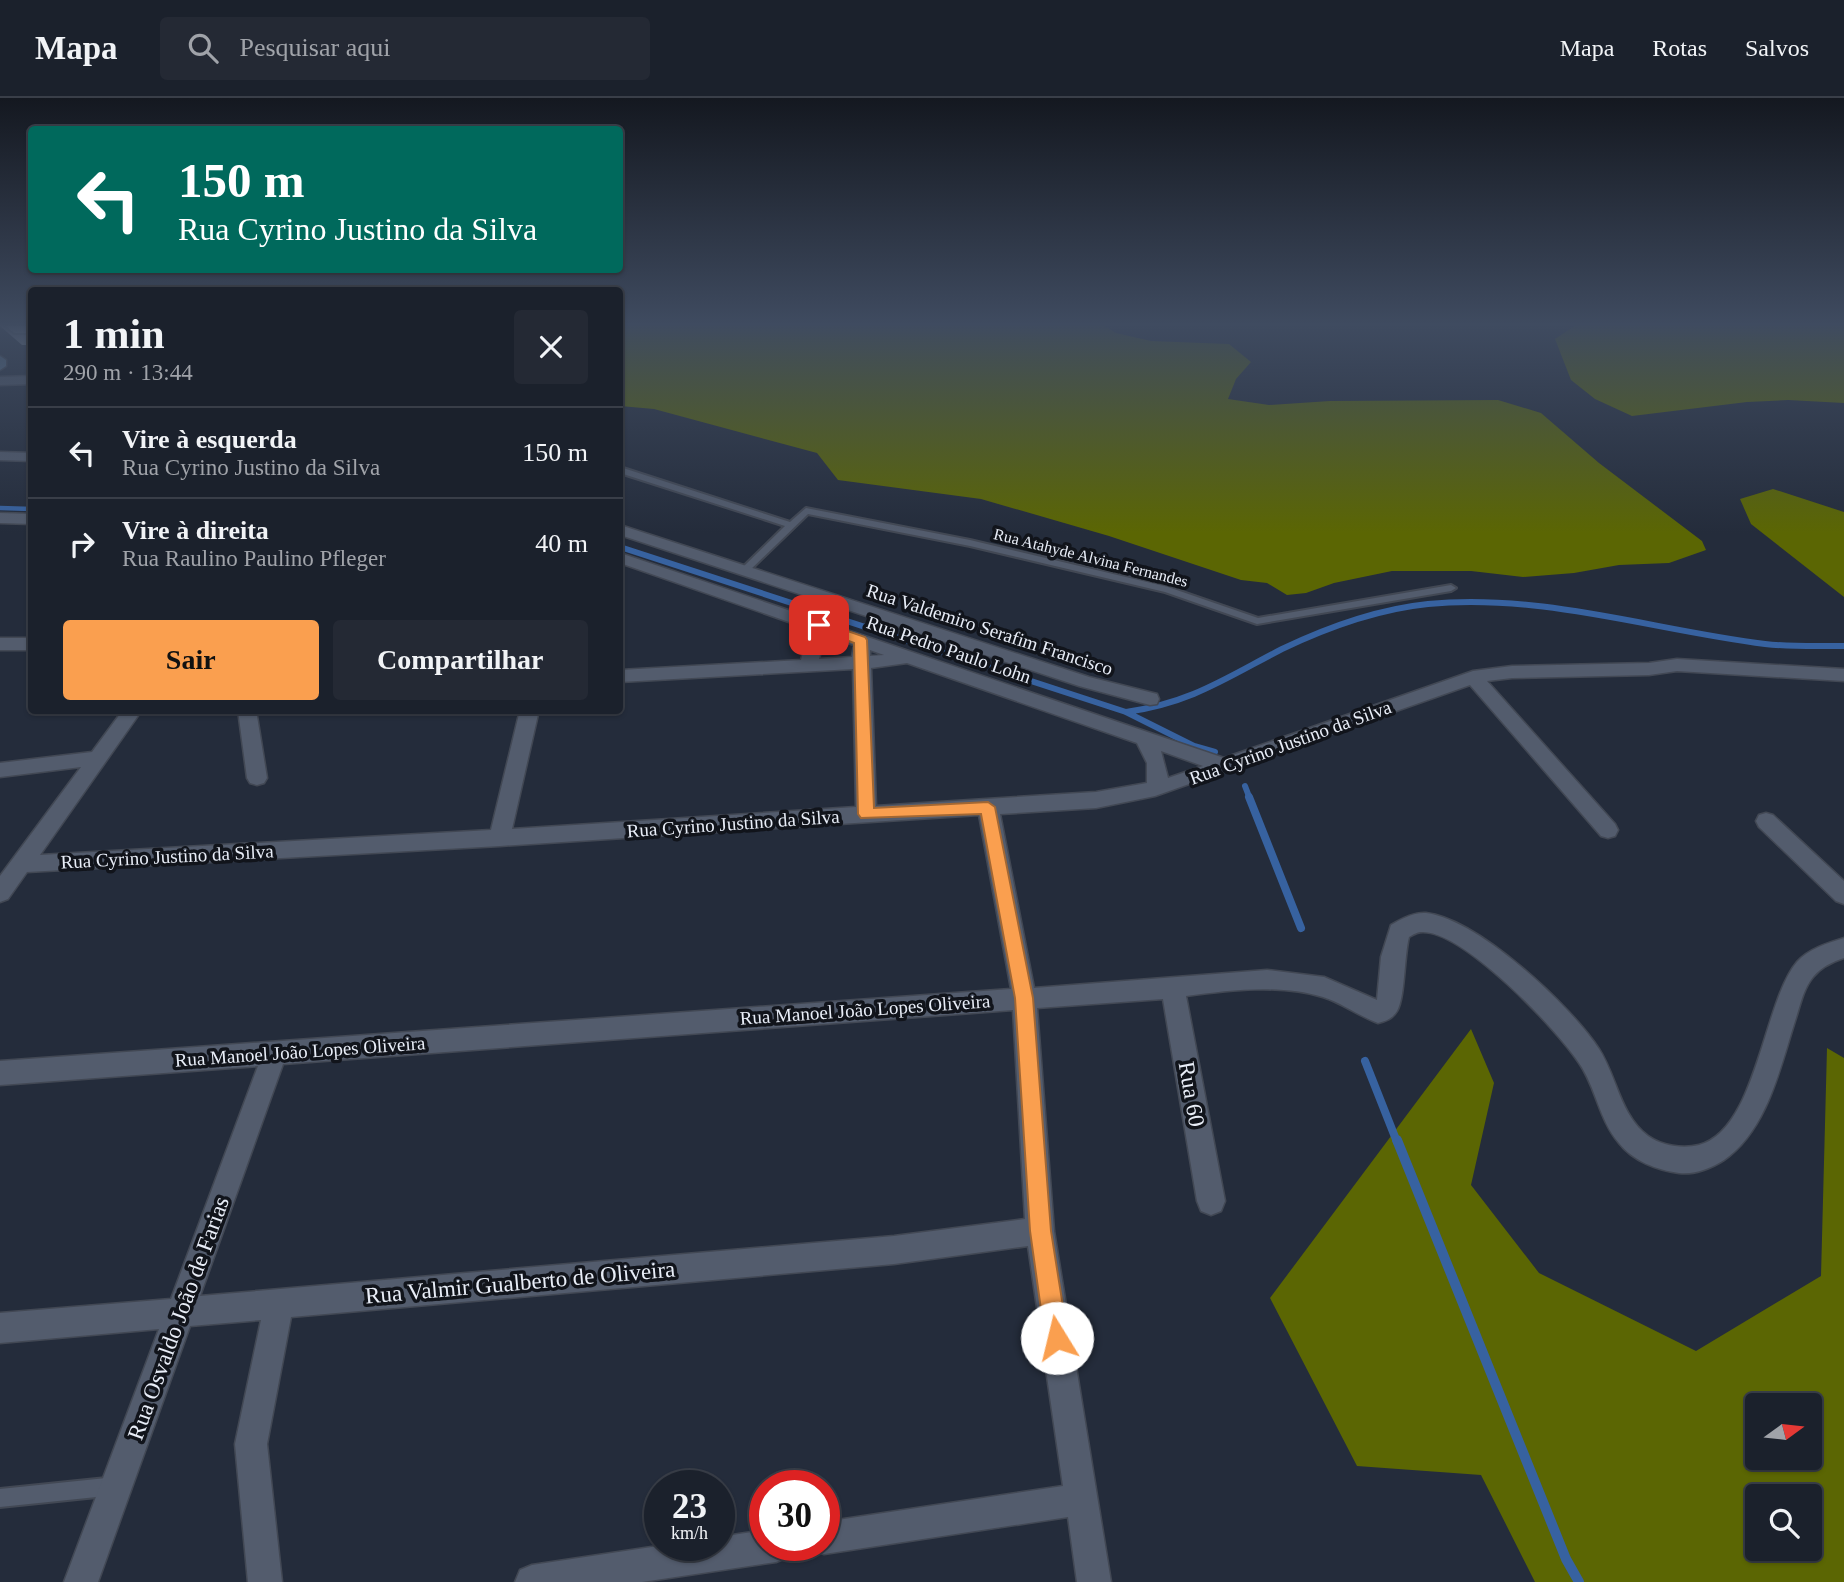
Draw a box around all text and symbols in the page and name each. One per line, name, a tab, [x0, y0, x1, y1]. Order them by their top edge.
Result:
search box	[160, 17, 650, 80]
icon: search	[184, 29, 222, 67]
text: Mapa	[35, 30, 118, 66]
text: Pesquisar aqui	[240, 33, 390, 62]
text: Mapa	[1560, 35, 1614, 61]
text: Rotas	[1652, 35, 1707, 61]
text: Salvos	[1745, 35, 1809, 61]
text: 150 m	[178, 153, 305, 208]
icon: left	[63, 154, 154, 245]
text: Rua Cyrino Justino da Silva	[178, 211, 537, 247]
button: close	[514, 310, 588, 384]
text: 1 min	[63, 311, 165, 357]
text: 290 m · 13:44	[63, 360, 193, 385]
text: Vire à esquerda	[122, 425, 297, 454]
icon: left	[63, 434, 101, 472]
text: 150 m	[522, 438, 588, 467]
text: Rua Cyrino Justino da Silva	[122, 455, 380, 480]
text: Vire à direita	[122, 516, 269, 545]
icon: right	[63, 525, 101, 563]
street label: Rua Atahyde Alvina Fernandes	[992, 525, 1190, 591]
text: 40 m	[535, 529, 588, 558]
text: Rua Raulino Paulino Pfleger	[122, 546, 386, 571]
street label: Rua Valdemiro Serafim Francisco	[864, 580, 1116, 679]
pin	[789, 595, 849, 655]
icon: arrive	[800, 606, 838, 644]
street label: Rua Pedro Paulo Lohn	[864, 611, 1034, 688]
button: Sair	[63, 620, 319, 700]
button: Compartilhar	[333, 620, 588, 700]
street label: Rua Cyrino Justino da Silva	[1186, 696, 1394, 789]
street label: Rua Cyrino Justino da Silva	[626, 806, 841, 841]
street label: Rua Cyrino Justino da Silva	[60, 840, 275, 873]
street label: Rua Manoel João Lopes Oliveira	[739, 990, 992, 1029]
street label: Rua Manoel João Lopes Oliveira	[174, 1032, 427, 1071]
street label: Rua 60	[1173, 1060, 1210, 1129]
street label: Rua Osvaldo João de Farias	[123, 1193, 234, 1443]
street label: Rua Valmir Gualberto de Oliveira	[364, 1256, 676, 1309]
position arrow	[1020, 1301, 1094, 1375]
north arrow	[1745, 1393, 1822, 1470]
map controls	[1745, 1393, 1822, 1561]
speed limit sign: 30	[749, 1470, 840, 1561]
button: search	[1745, 1484, 1822, 1561]
text: 23	[672, 1487, 707, 1526]
text: km/h	[671, 1523, 708, 1543]

